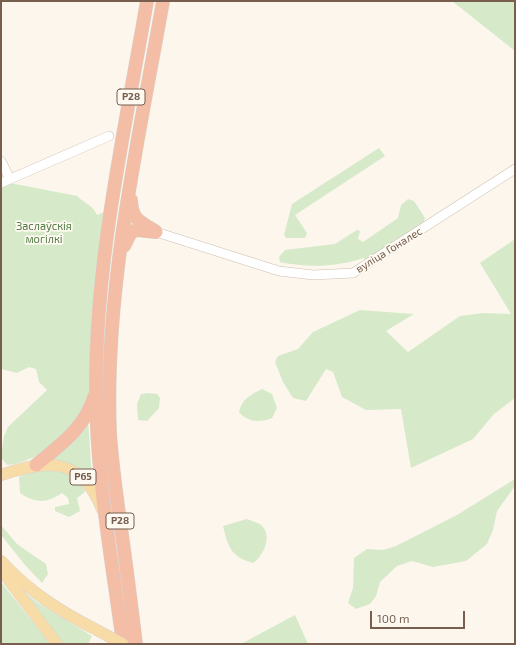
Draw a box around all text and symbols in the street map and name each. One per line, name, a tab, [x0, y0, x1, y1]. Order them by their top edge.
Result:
road number: Р28	[117, 89, 145, 105]
park label: Заслаўскія могілкі	[16, 219, 72, 245]
street label: вуліца Гоналес	[353, 224, 425, 276]
road number: Р65	[70, 469, 96, 485]
road number: Р28	[106, 513, 134, 529]
scale bar	[372, 603, 467, 629]
text: 100 m	[377, 611, 409, 625]

